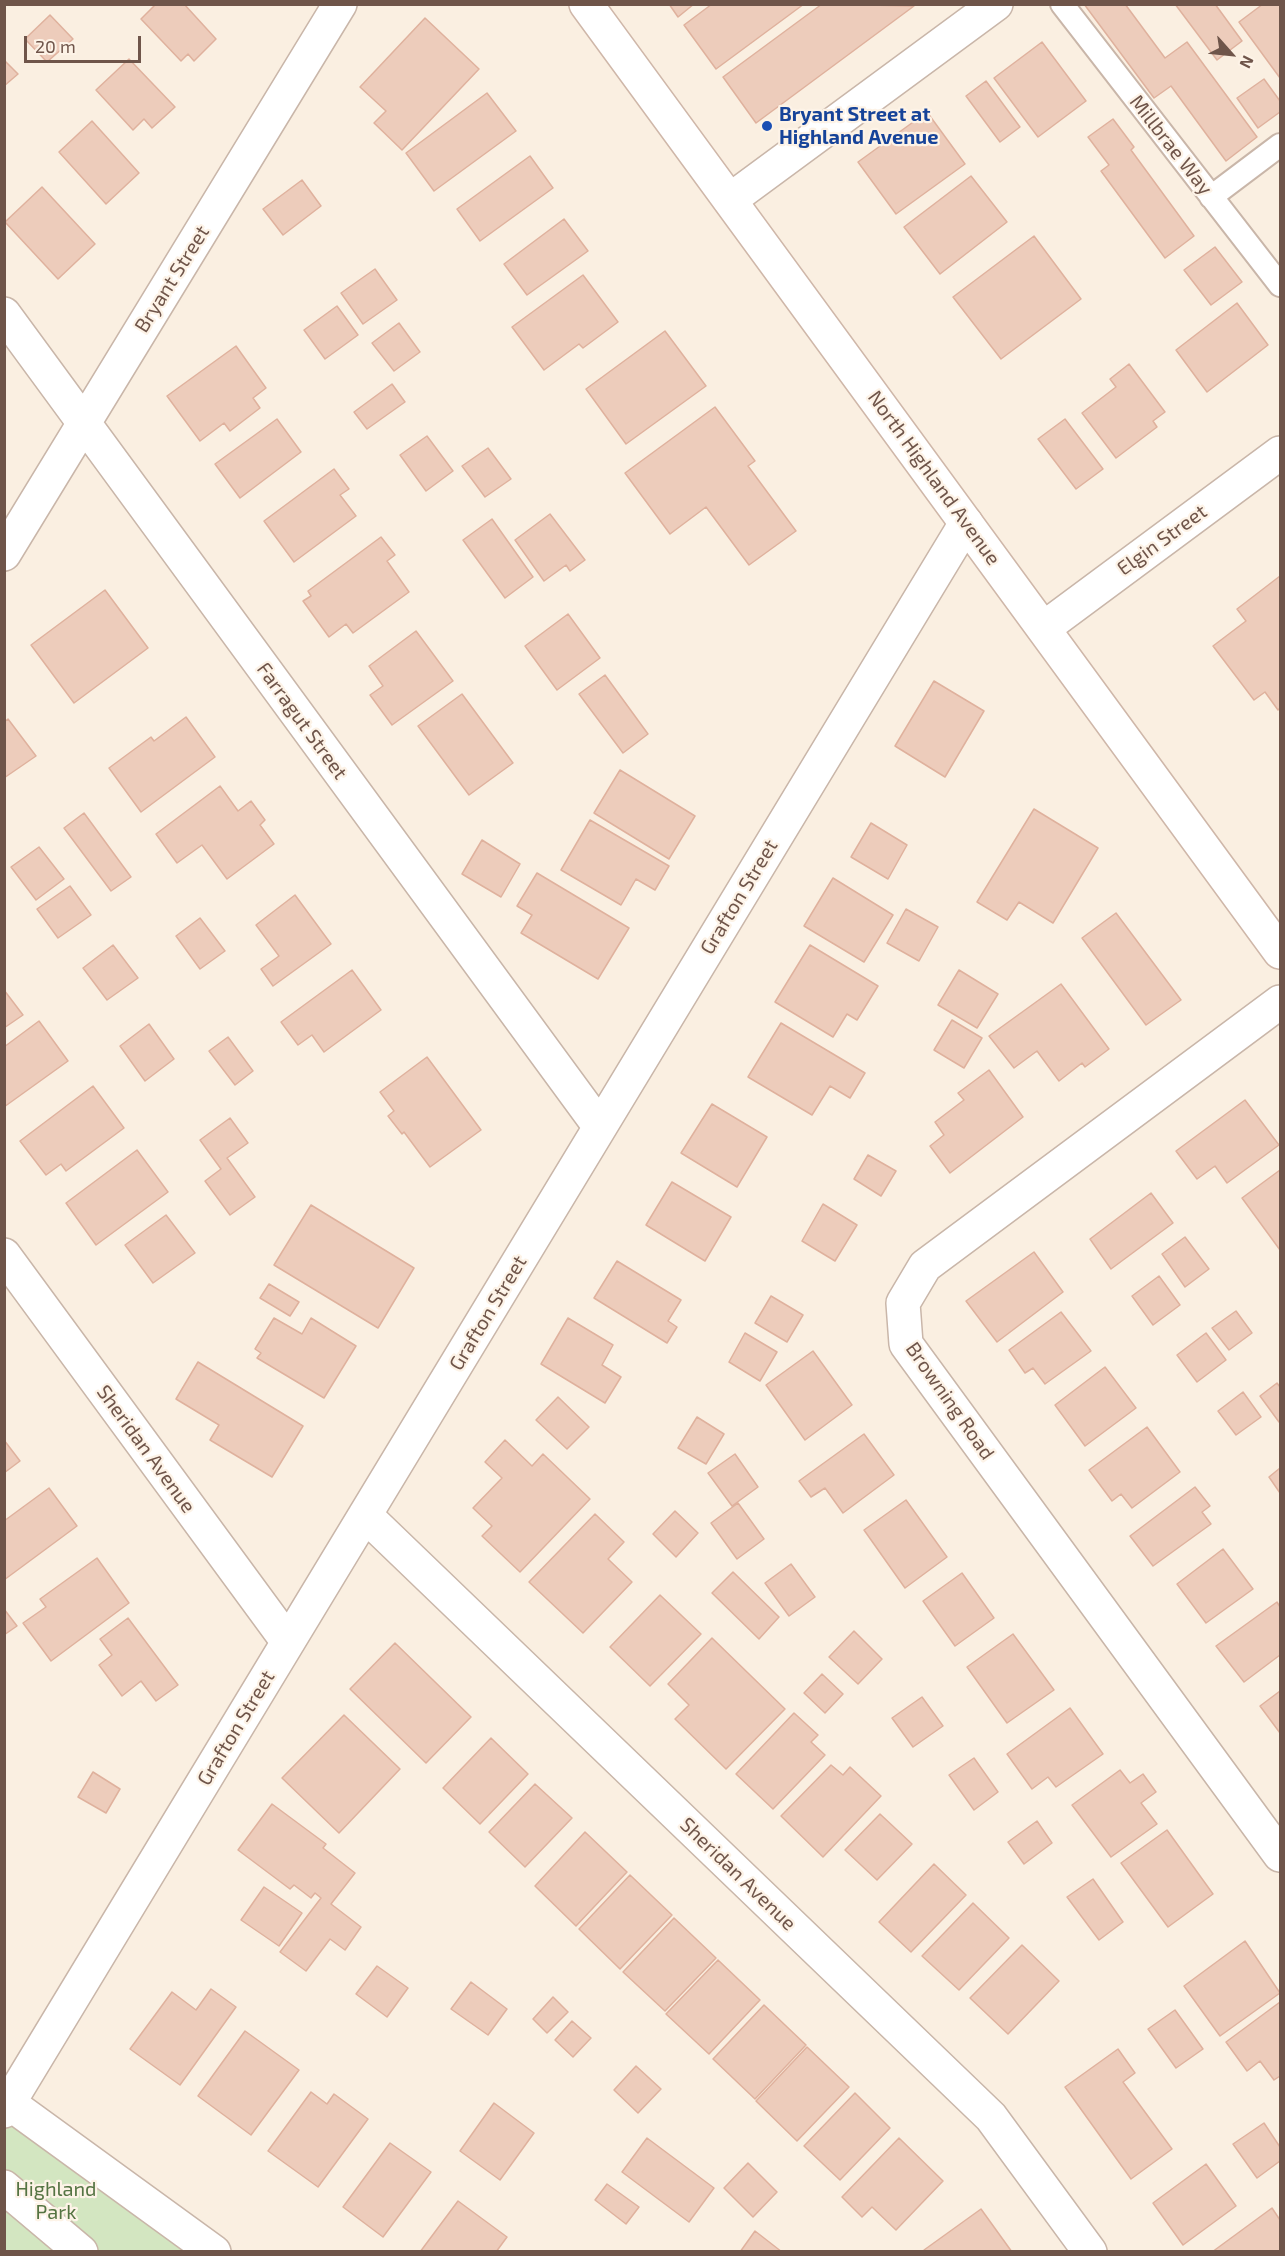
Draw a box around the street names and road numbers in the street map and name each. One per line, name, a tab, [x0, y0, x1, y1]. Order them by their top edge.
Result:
street label: Millbrae Way	[1125, 90, 1217, 200]
street label: Bryant Street	[130, 221, 214, 337]
street label: North Highland Avenue	[863, 386, 1005, 570]
street label: Elgin Street	[1113, 499, 1211, 581]
street label: Farragut Street	[252, 658, 352, 784]
street label: Grafton Street	[695, 835, 783, 959]
street label: Grafton Street	[444, 1251, 532, 1375]
street label: Browning Road	[901, 1338, 999, 1464]
street label: Sheridan Avenue	[92, 1380, 200, 1518]
street label: Grafton Street	[192, 1666, 280, 1790]
street label: Sheridan Avenue	[675, 1813, 801, 1935]

